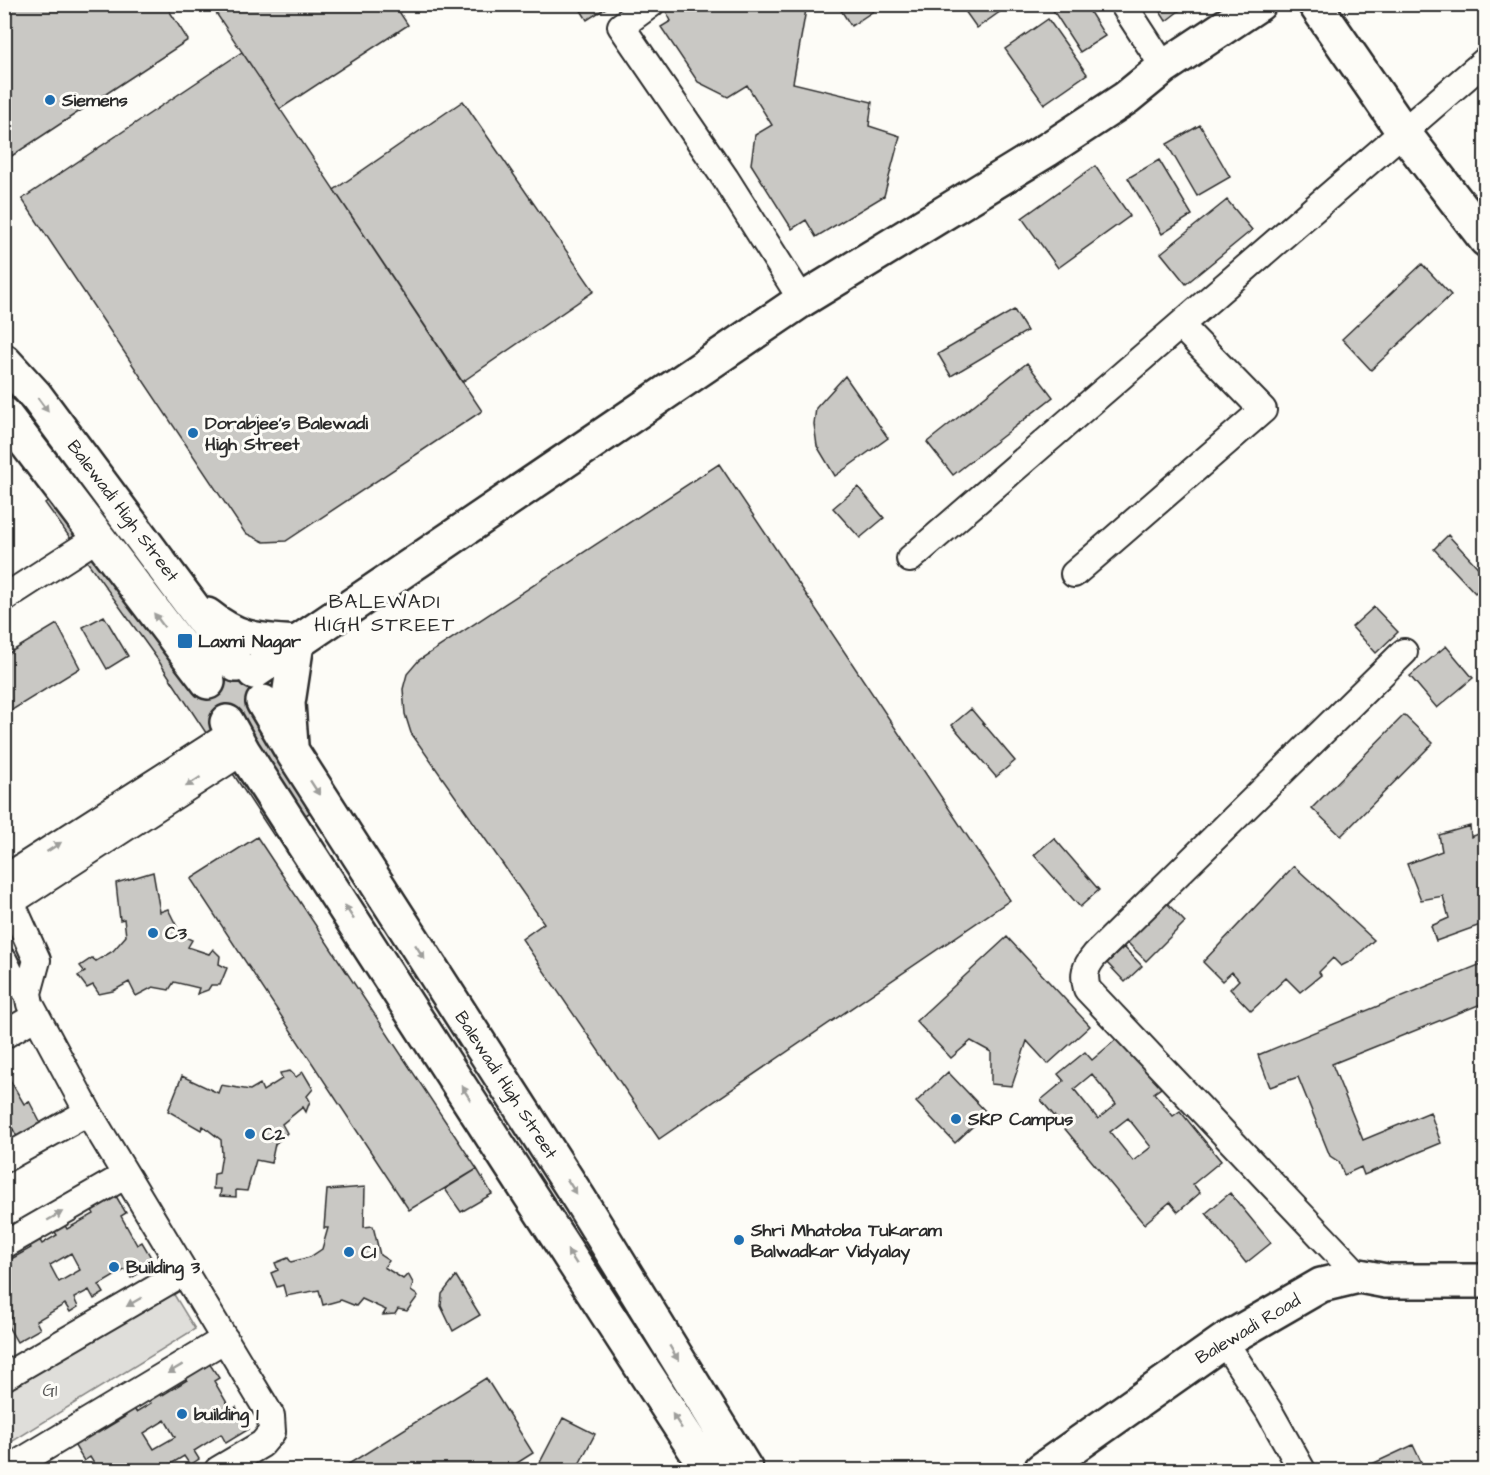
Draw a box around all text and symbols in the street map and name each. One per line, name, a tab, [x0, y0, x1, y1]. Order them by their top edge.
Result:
place label: Siemens	[61, 88, 128, 113]
marker: Siemens	[43, 93, 57, 107]
one-way arrow	[37, 396, 49, 412]
place label: Dorabjee's Balewadi High Street	[205, 411, 368, 458]
marker: Dorabjee's Balewadi High Street	[186, 426, 200, 440]
street label: Balewadi High Street	[60, 435, 185, 588]
district label: BALEWADI HIGH STREET	[314, 588, 456, 639]
one-way arrow	[153, 612, 165, 628]
place label: Laxmi Nagar	[198, 629, 301, 655]
marker: Laxmi Nagar	[176, 632, 194, 650]
one-way arrow	[185, 776, 201, 787]
one-way arrow	[309, 780, 320, 796]
one-way arrow	[45, 841, 61, 853]
one-way arrow	[343, 904, 354, 920]
place label: C3	[165, 921, 188, 946]
marker: C3	[146, 926, 160, 940]
one-way arrow	[415, 944, 426, 960]
street label: Balewadi High Street	[448, 1006, 564, 1165]
one-way arrow	[461, 1085, 472, 1101]
place label: SKP Campus	[967, 1107, 1073, 1132]
marker: SKP Campus	[949, 1112, 963, 1126]
place label: C2	[262, 1122, 286, 1147]
marker: C2	[243, 1127, 257, 1141]
one-way arrow	[566, 1178, 578, 1194]
one-way arrow	[47, 1210, 63, 1221]
place label: Shri Mhatoba Tukaram Balwadkar Vidyalay	[750, 1218, 943, 1265]
marker: Shri Mhatoba Tukaram Balwadkar Vidyalay	[732, 1233, 746, 1247]
place label: C1	[361, 1240, 377, 1265]
marker: C1	[342, 1245, 356, 1259]
one-way arrow	[566, 1249, 577, 1265]
place label: Building 3	[126, 1255, 201, 1281]
marker: Building 3	[107, 1260, 121, 1274]
street label: Balewadi Road	[1191, 1288, 1305, 1370]
one-way arrow	[126, 1296, 142, 1307]
one-way arrow	[668, 1345, 679, 1361]
one-way arrow	[167, 1363, 183, 1374]
park label: G1	[43, 1378, 57, 1403]
place label: building 1	[194, 1402, 259, 1428]
marker: building 1	[175, 1407, 189, 1421]
one-way arrow	[671, 1413, 682, 1429]

